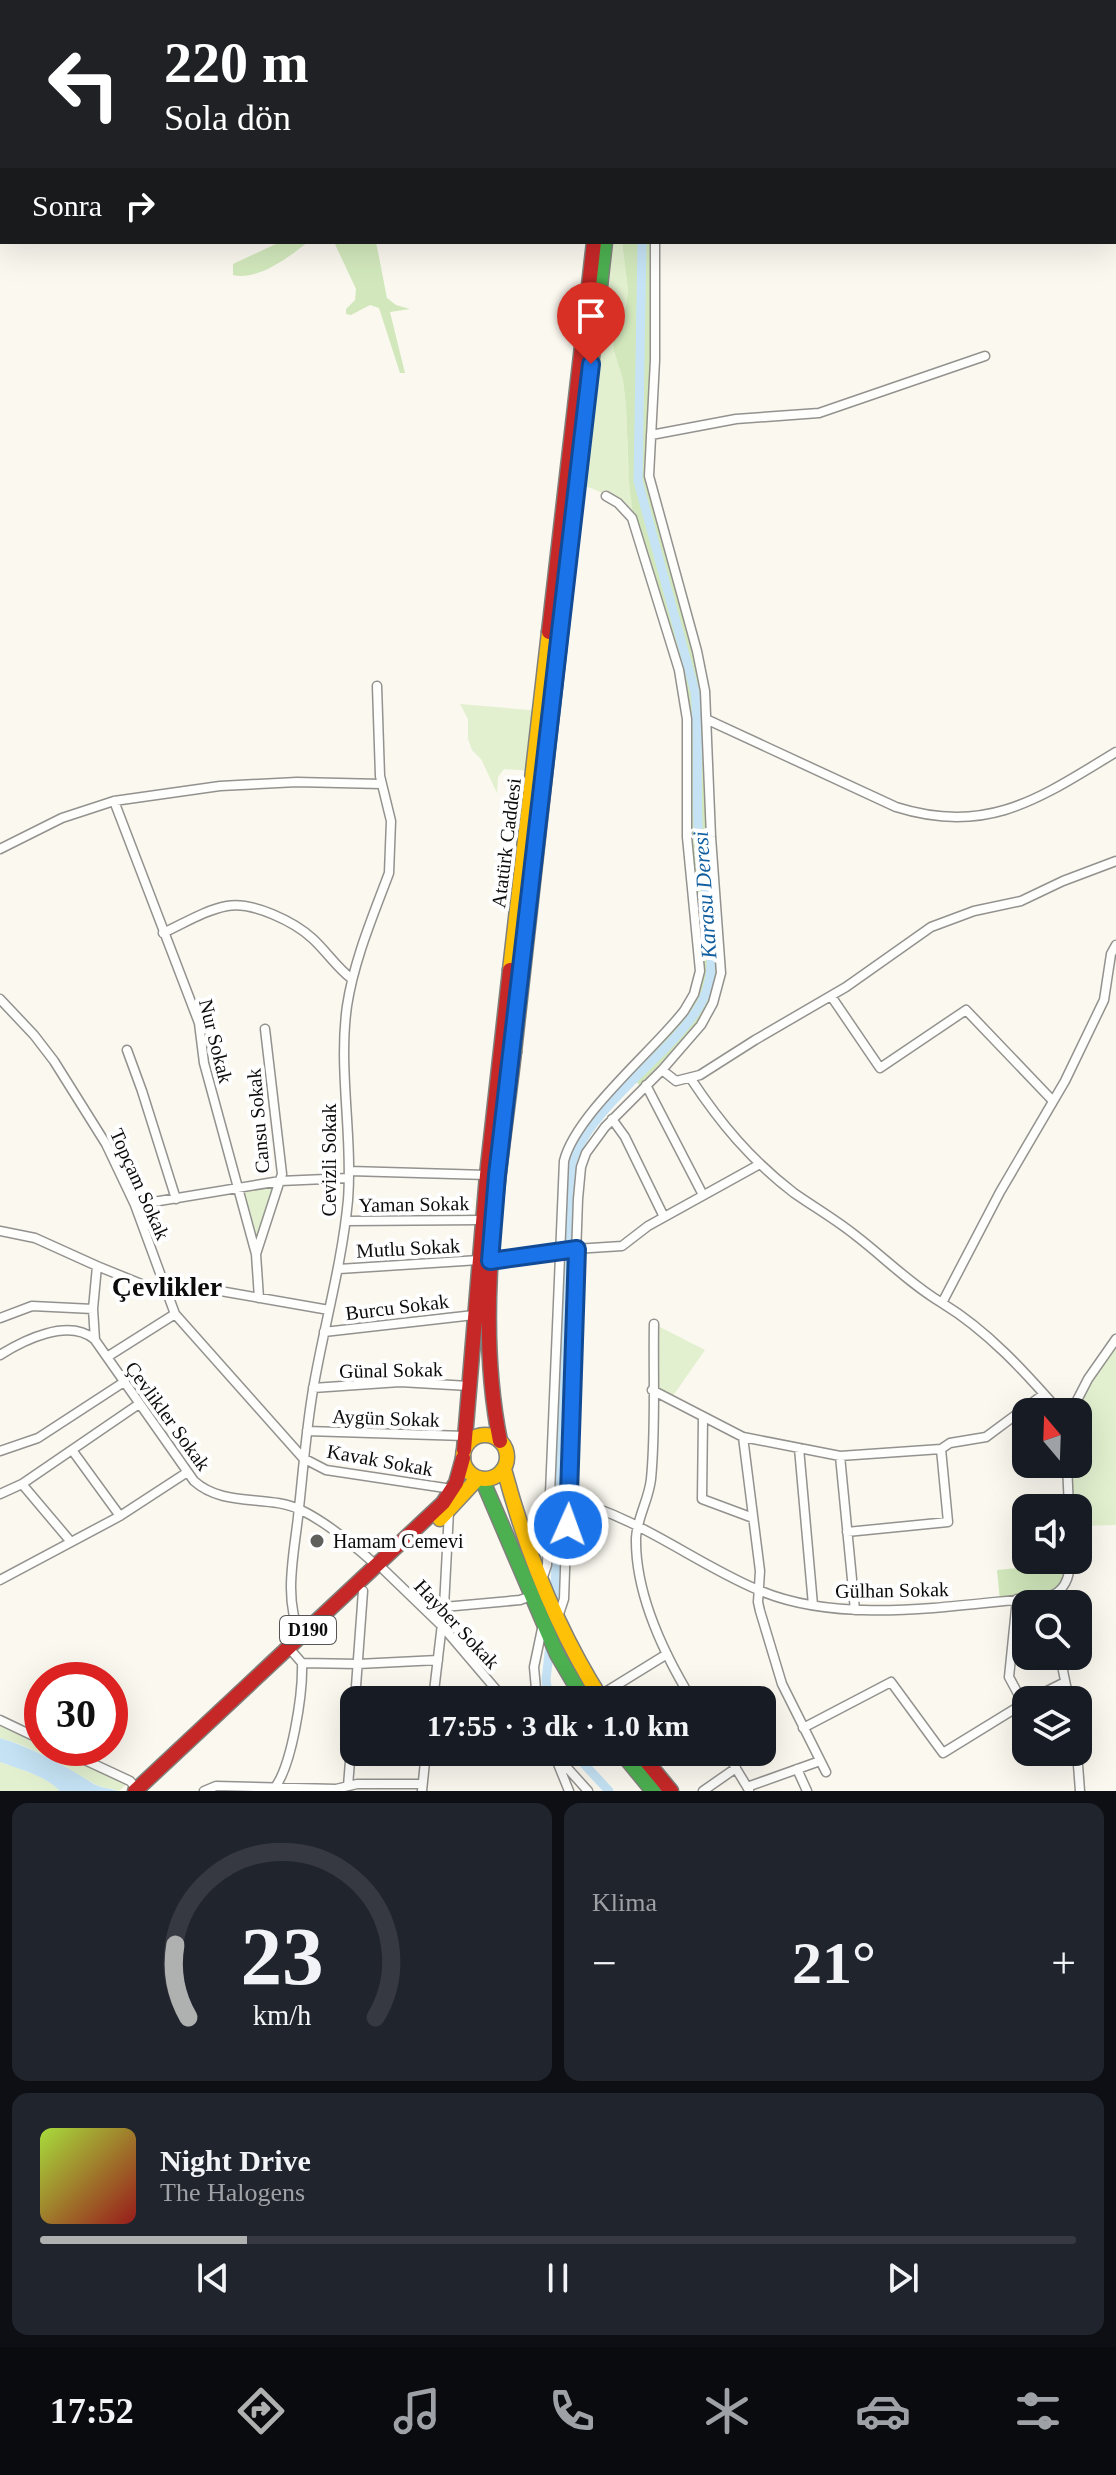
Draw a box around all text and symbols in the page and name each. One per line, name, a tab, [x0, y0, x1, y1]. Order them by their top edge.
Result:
icon: left	[32, 32, 136, 136]
text: 220 m	[164, 32, 309, 94]
text: Sola dön	[164, 98, 291, 138]
icon: right	[118, 184, 162, 228]
text: Sonra	[32, 189, 102, 222]
pin	[557, 282, 625, 364]
icon: arrive	[569, 294, 613, 338]
street label: Atatürk Caddesi	[487, 776, 525, 909]
water label: Karasu Deresi	[688, 830, 722, 961]
street label: Nur Sokak	[195, 997, 237, 1085]
street label: Cansu Sokak	[242, 1068, 274, 1174]
street label: Cevizli Sokak	[318, 1104, 340, 1216]
street label: Topçam Sokak	[105, 1125, 174, 1243]
street label: Yaman Sokak	[358, 1192, 470, 1216]
street label: Mutlu Sokak	[356, 1234, 460, 1262]
district label: Çevlikler	[112, 1271, 222, 1302]
street label: Burcu Sokak	[344, 1290, 450, 1324]
street label: Çevlikler Sokak	[120, 1357, 215, 1475]
street label: Günal Sokak	[339, 1358, 443, 1382]
north arrow	[1012, 1398, 1092, 1478]
map controls	[1012, 1398, 1092, 1766]
street label: Aygün Sokak	[332, 1405, 440, 1432]
street label: Kavak Sokak	[325, 1440, 435, 1480]
position arrow	[526, 1483, 610, 1567]
button: sound	[1012, 1494, 1092, 1574]
place label: Hamam Cemevi	[333, 1530, 464, 1552]
marker: Hamam Cemevi	[308, 1532, 326, 1550]
street label: Hayber Sokak	[409, 1575, 504, 1674]
street label: Gülhan Sokak	[835, 1578, 949, 1602]
button: search	[1012, 1590, 1092, 1670]
road number: D190	[280, 1616, 336, 1644]
speed limit sign: 30	[24, 1662, 128, 1766]
button: layers	[1012, 1686, 1092, 1766]
text: 17:55 · 3 dk · 1.0 km	[427, 1709, 689, 1742]
text: Klima	[592, 1888, 657, 1917]
text: 23	[240, 1910, 324, 2002]
text: 21°	[792, 1930, 876, 1996]
text: −	[592, 1939, 617, 1988]
text: +	[1051, 1939, 1076, 1988]
text: km/h	[253, 2000, 311, 2031]
text: Night Drive	[160, 2144, 311, 2177]
text: The Halogens	[160, 2178, 305, 2207]
icon: previous	[191, 2256, 235, 2300]
icon: pause	[536, 2256, 580, 2300]
icon: next	[881, 2256, 925, 2300]
icon: directions	[233, 2383, 289, 2439]
icon: music	[389, 2383, 445, 2439]
icon: phone	[544, 2383, 600, 2439]
icon: climate	[699, 2383, 755, 2439]
icon: car	[855, 2383, 911, 2439]
icon: filters	[1010, 2383, 1066, 2439]
text: 17:52	[50, 2391, 134, 2431]

